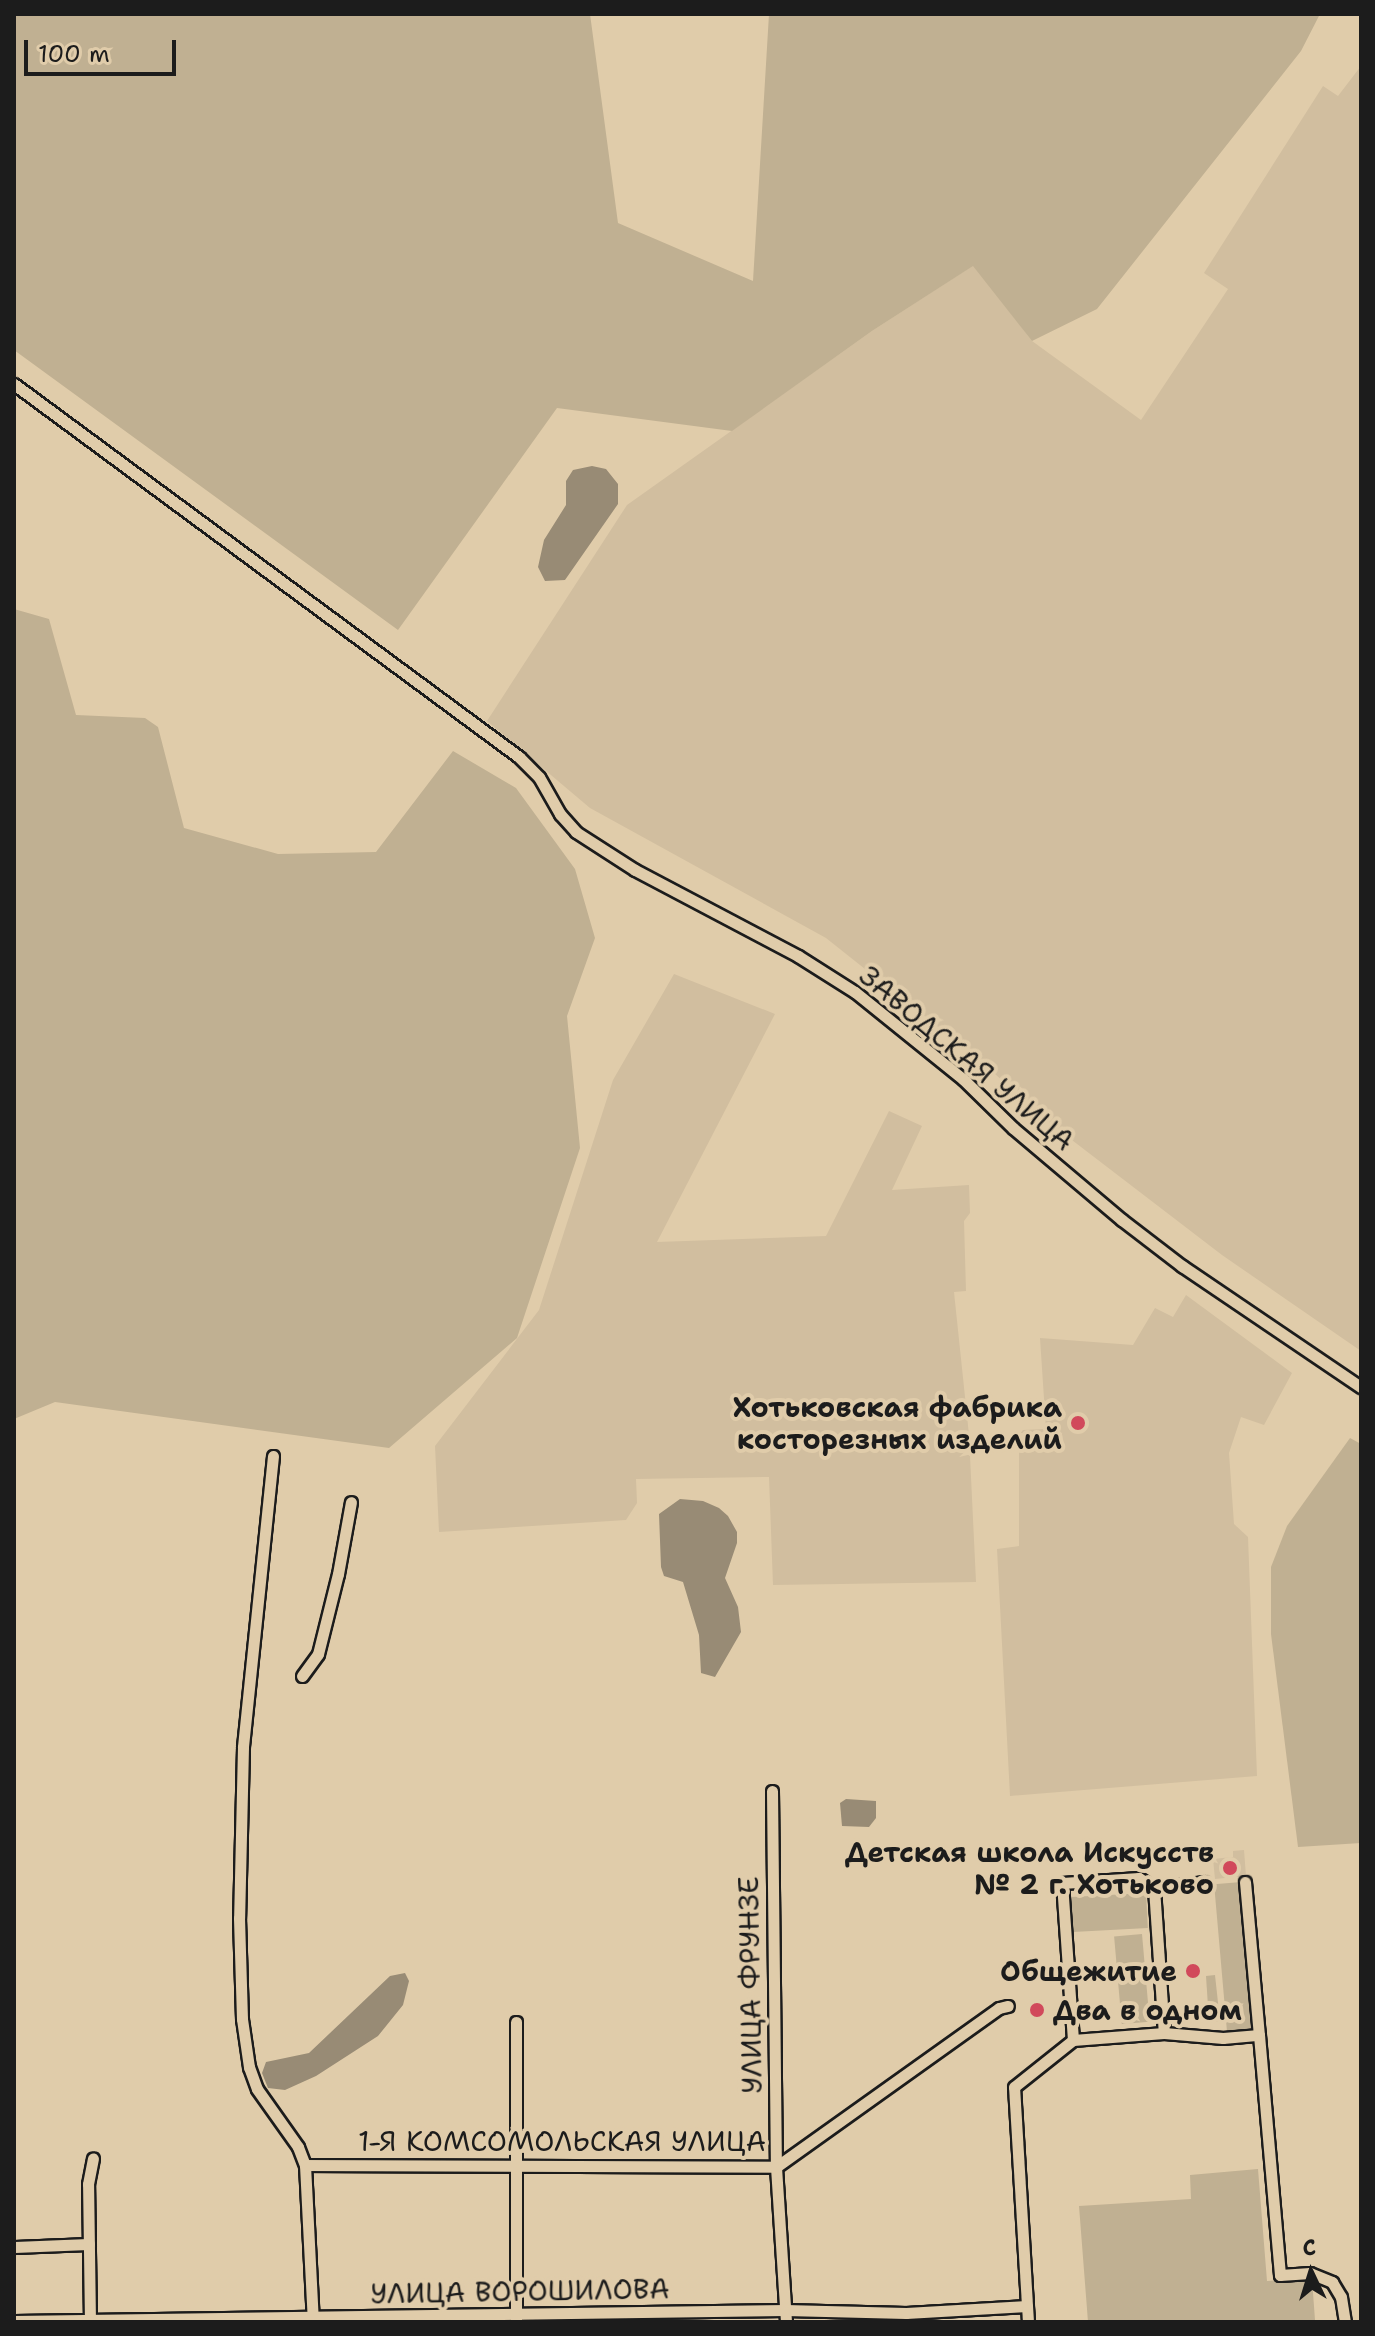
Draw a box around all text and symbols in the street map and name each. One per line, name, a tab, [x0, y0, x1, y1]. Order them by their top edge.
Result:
scale bar	[28, 24, 180, 74]
text: 100 m	[38, 38, 110, 70]
street label: ЗАВОДСКАЯ УЛИЦА	[853, 958, 1081, 1158]
place label: Хотьковская фабрика косторезных изделий	[733, 1390, 1062, 1456]
marker: Хотьковская фабрика косторезных изделий	[1069, 1414, 1087, 1432]
place label: Детская школа Искусств № 2 г. Хотьково	[845, 1835, 1214, 1901]
marker: Детская школа Искусств № 2 г. Хотьково	[1221, 1859, 1239, 1877]
street label: УЛИЦА ФРУНЗЕ	[731, 1876, 769, 2094]
place label: Общежитие	[1000, 1954, 1177, 1988]
marker: Общежитие	[1184, 1962, 1202, 1980]
place label: Два в одном	[1053, 1993, 1242, 2027]
marker: Два в одном	[1028, 2001, 1046, 2019]
street label: 1-Я КОМСОМОЛЬСКАЯ УЛИЦА	[358, 2124, 766, 2158]
north arrow	[1271, 2232, 1351, 2312]
text: С	[1302, 2233, 1317, 2262]
street label: УЛИЦА ВОРОШИЛОВА	[370, 2272, 670, 2310]

